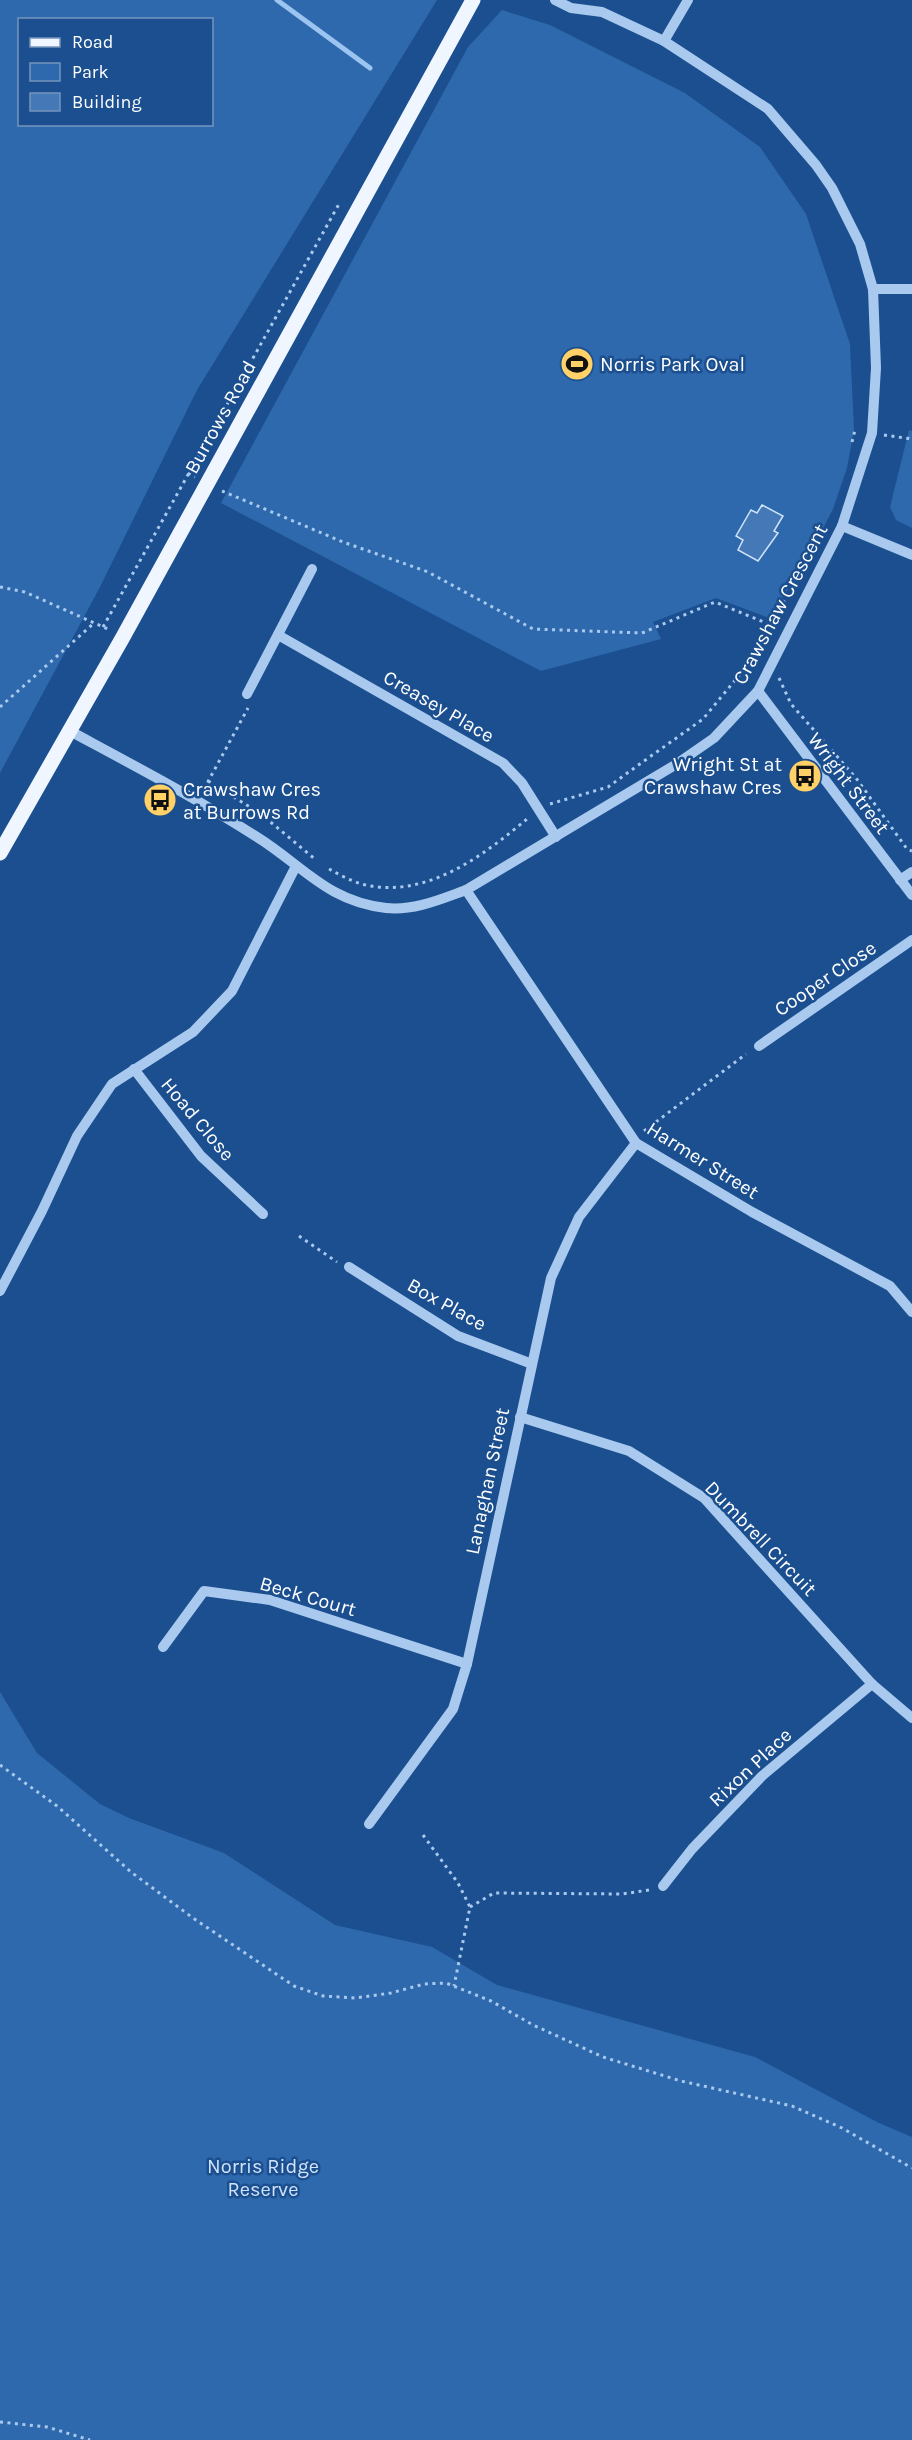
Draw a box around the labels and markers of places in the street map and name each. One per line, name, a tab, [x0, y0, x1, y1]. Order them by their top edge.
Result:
sports icon: Norris Park Oval	[559, 346, 595, 382]
place label: Norris Park Oval	[600, 353, 745, 376]
place label: Wright St at Crawshaw Cres	[644, 753, 782, 799]
bus stop icon: Wright St at Crawshaw Cres	[787, 758, 823, 794]
place label: Crawshaw Cres at Burrows Rd	[183, 778, 321, 824]
bus stop icon: Crawshaw Cres at Burrows Rd	[142, 782, 178, 818]

